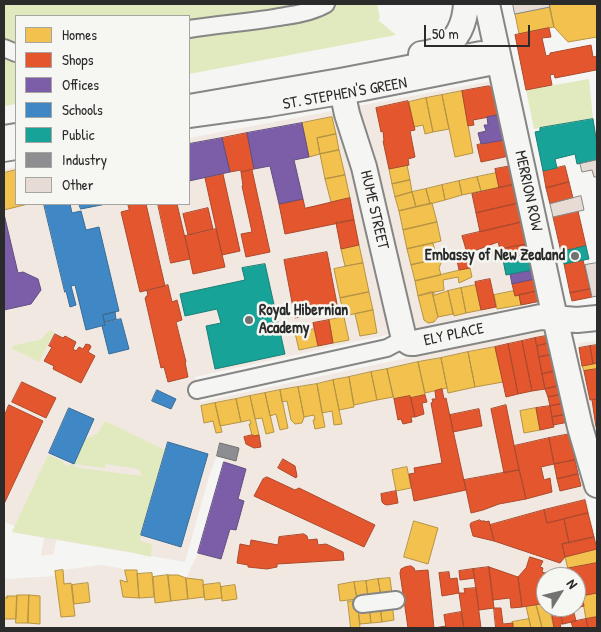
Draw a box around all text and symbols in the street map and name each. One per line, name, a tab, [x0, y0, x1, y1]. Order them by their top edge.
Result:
legend	[15, 15, 190, 205]
scale bar	[426, 15, 532, 47]
text: 50 m	[432, 23, 459, 44]
text: Homes	[62, 24, 97, 45]
text: Shops	[62, 49, 93, 70]
text: Offices	[62, 74, 99, 95]
street label: ST. STEPHEN'S GREEN	[281, 74, 409, 114]
text: Schools	[62, 99, 103, 120]
text: Public	[62, 124, 95, 145]
text: Industry	[62, 149, 107, 170]
street label: MERRION ROW	[510, 149, 546, 233]
street label: HUME STREET	[356, 169, 392, 251]
text: Other	[62, 174, 94, 195]
place label: Embassy of New Zealand	[425, 246, 565, 266]
marker: Embassy of New Zealand	[569, 250, 581, 262]
place label: Royal Hibernian Academy	[259, 301, 348, 339]
marker: Royal Hibernian Academy	[243, 314, 255, 326]
street label: ELY PLACE	[422, 319, 486, 351]
north arrow	[536, 567, 586, 617]
text: N	[563, 575, 583, 592]

